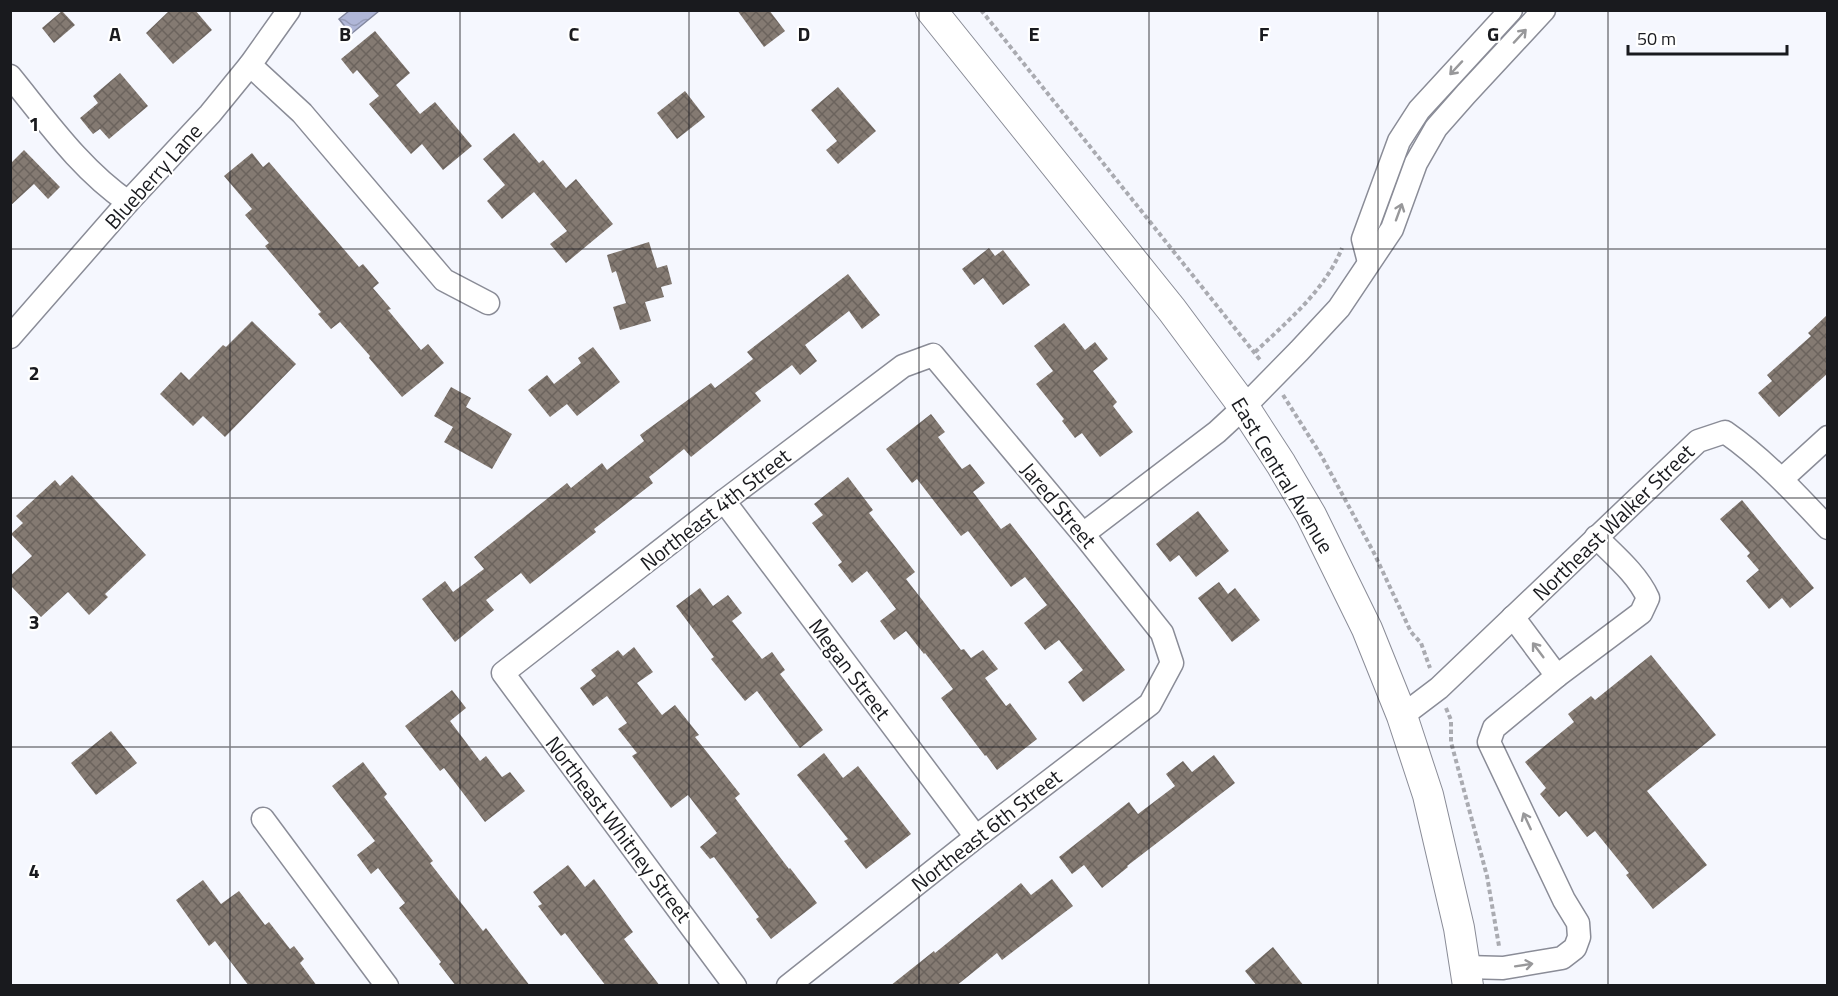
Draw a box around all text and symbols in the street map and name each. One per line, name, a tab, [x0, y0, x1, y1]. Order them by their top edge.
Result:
text: A	[109, 18, 121, 49]
text: B	[339, 18, 351, 49]
text: C	[569, 18, 580, 49]
text: D	[798, 18, 810, 49]
text: E	[1028, 18, 1040, 49]
text: F	[1259, 18, 1270, 49]
text: G	[1487, 18, 1499, 49]
scale bar	[1628, 18, 1787, 56]
text: 50 m	[1637, 25, 1676, 52]
one-way arrow	[1512, 29, 1527, 44]
one-way arrow	[1449, 61, 1463, 76]
text: 1	[28, 108, 40, 139]
street label: Blueberry Lane	[97, 116, 209, 236]
one-way arrow	[1394, 203, 1405, 222]
text: 2	[28, 357, 40, 388]
street label: East Central Avenue	[1224, 391, 1342, 559]
street label: Northeast Walker Street	[1525, 436, 1702, 608]
street label: Northeast 4th Street	[633, 440, 798, 578]
street label: Jared Street	[1013, 455, 1105, 556]
text: 3	[28, 606, 40, 637]
street label: Megan Street	[801, 612, 899, 727]
one-way arrow	[1531, 643, 1544, 659]
street label: Northeast Whitney Street	[538, 729, 700, 930]
street label: Northeast 6th Street	[904, 761, 1069, 899]
one-way arrow	[1520, 812, 1532, 830]
text: 4	[28, 855, 40, 886]
one-way arrow	[1514, 959, 1534, 970]

